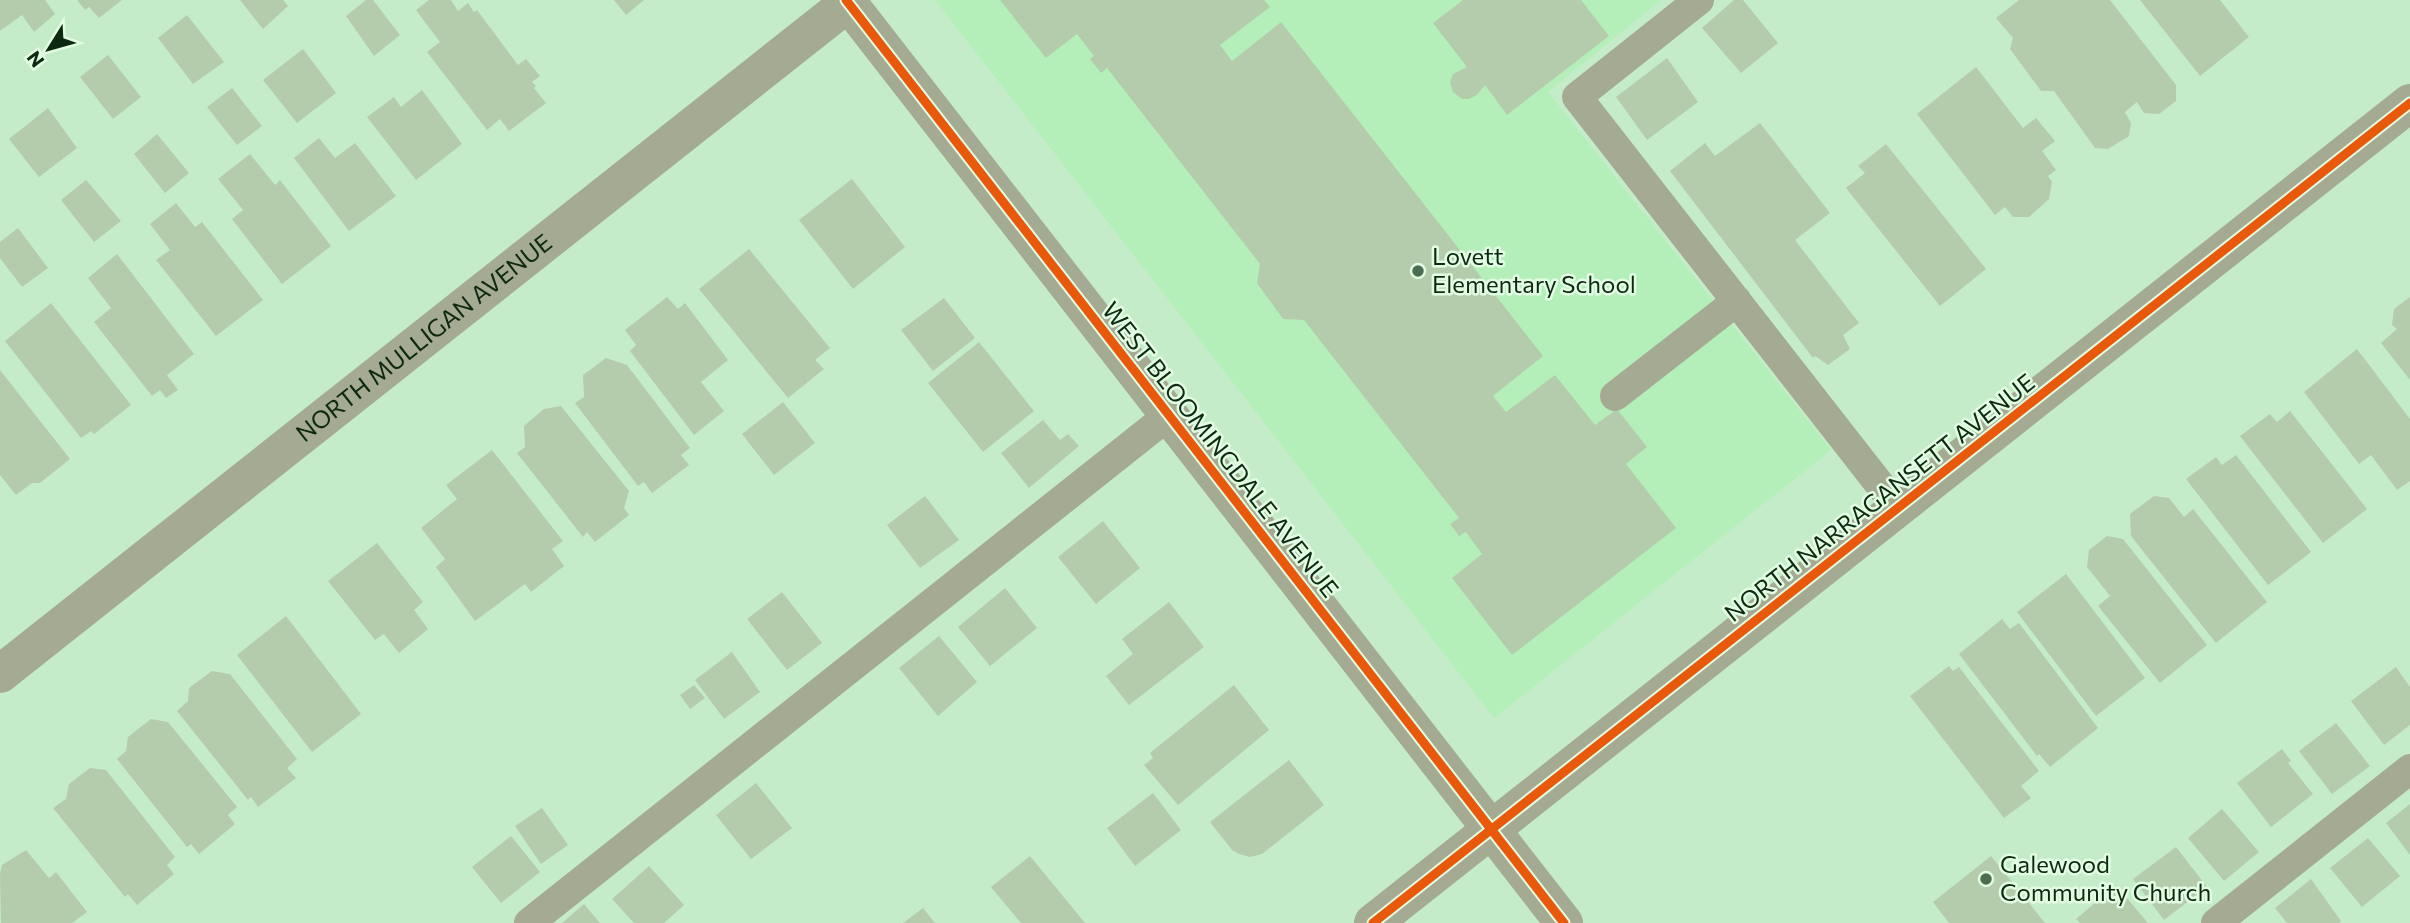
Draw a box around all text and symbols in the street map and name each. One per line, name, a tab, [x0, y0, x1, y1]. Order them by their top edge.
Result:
north arrow	[14, 14, 84, 84]
text: N	[22, 47, 49, 72]
street label: NORTH MULLIGAN AVENUE	[290, 227, 557, 447]
place label: Lovett Elementary School	[1432, 241, 1636, 298]
marker: Lovett Elementary School	[1410, 263, 1426, 279]
street label: WEST BLOOMINGDALE AVENUE	[1097, 296, 1346, 603]
street label: NORTH NARRAGANSETT AVENUE	[1718, 367, 2040, 627]
place label: Galewood Community Church	[2000, 849, 2211, 906]
marker: Galewood Community Church	[1978, 871, 1994, 887]

